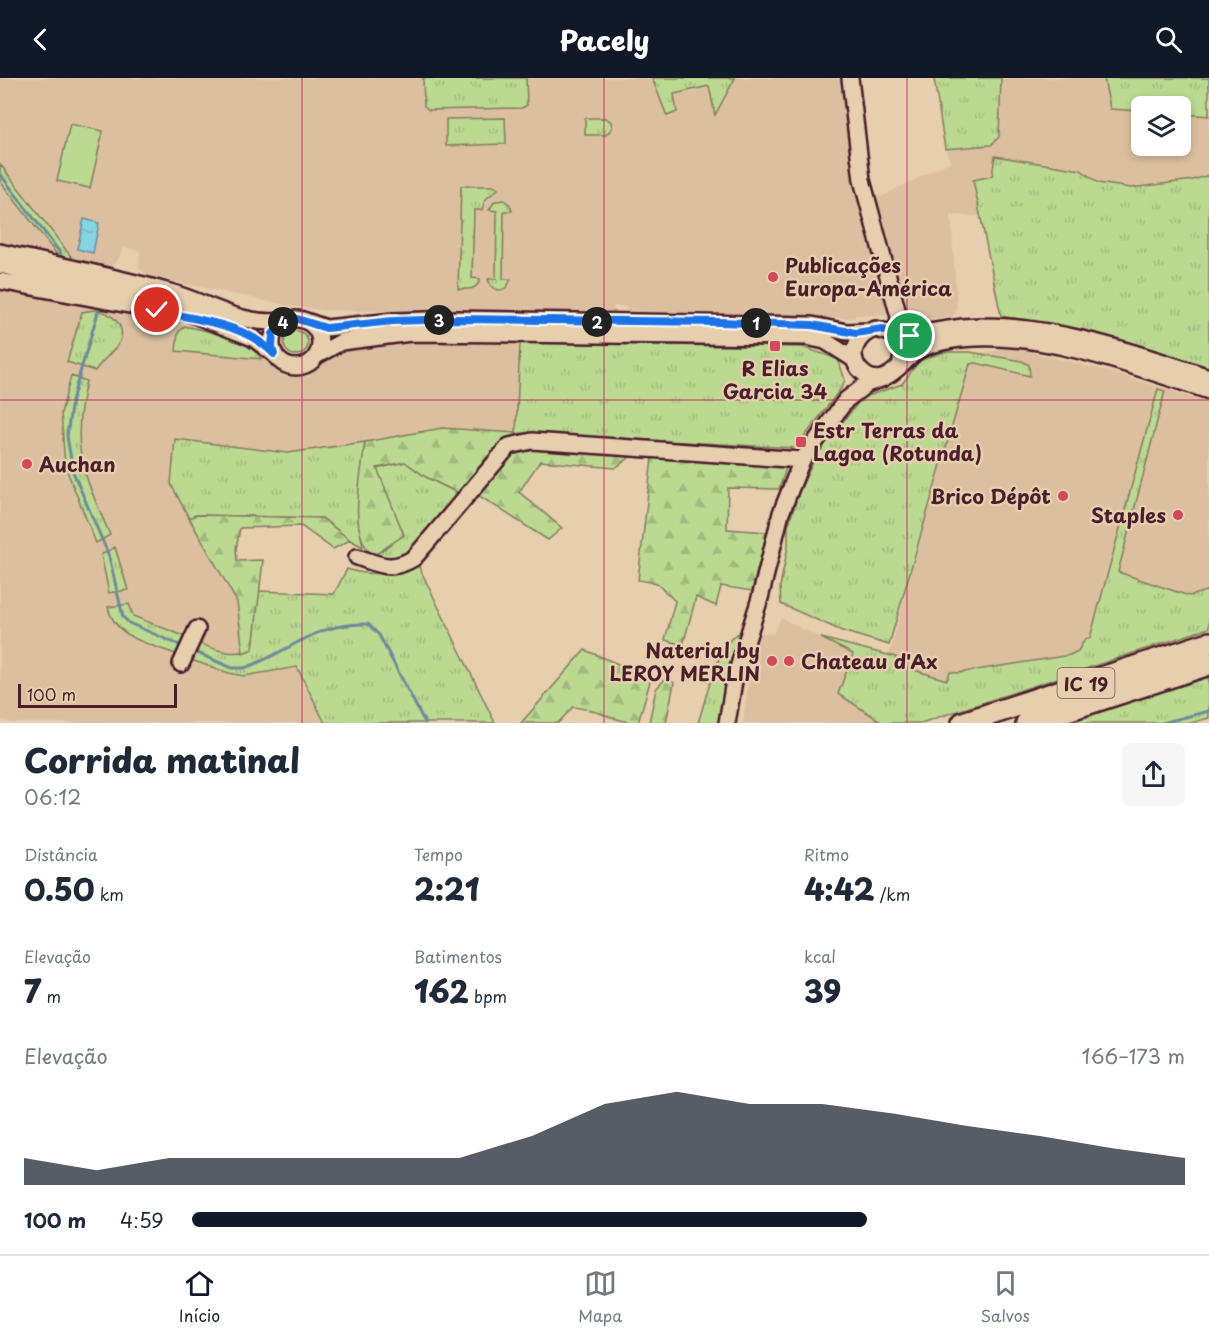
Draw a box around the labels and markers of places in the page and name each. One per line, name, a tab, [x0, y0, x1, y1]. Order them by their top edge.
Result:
place label: Publicações Europa-América	[785, 250, 952, 303]
marker: Publicações Europa-América	[766, 270, 780, 284]
pin	[131, 284, 182, 335]
pin: 3	[424, 305, 454, 335]
pin: 4	[268, 307, 298, 337]
pin: 2	[582, 307, 612, 337]
pin: 1	[741, 308, 771, 338]
pin	[884, 310, 935, 361]
marker: R Elias Garcia 34	[768, 339, 782, 353]
place label: R Elias Garcia 34	[723, 353, 828, 406]
place label: Estr Terras da Lagoa (Rotunda)	[813, 415, 982, 468]
marker: Estr Terras da Lagoa (Rotunda)	[794, 435, 808, 449]
place label: Auchan	[39, 449, 116, 479]
marker: Auchan	[20, 457, 34, 471]
place label: Brico Dépôt	[930, 481, 1051, 511]
marker: Brico Dépôt	[1056, 489, 1070, 503]
place label: Staples	[1091, 500, 1166, 530]
marker: Staples	[1171, 508, 1185, 522]
place label: Naterial by LEROY MERLIN	[609, 635, 760, 688]
place label: Chateau d'Ax	[801, 646, 937, 676]
marker: Naterial by LEROY MERLIN	[765, 654, 779, 668]
marker: Chateau d'Ax	[782, 654, 796, 668]

